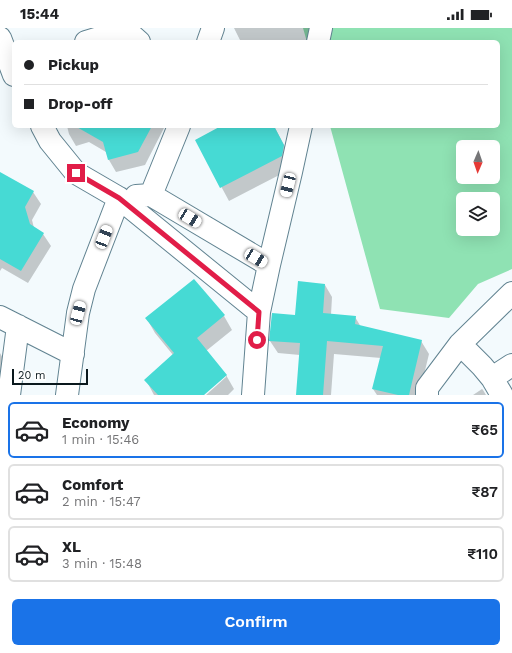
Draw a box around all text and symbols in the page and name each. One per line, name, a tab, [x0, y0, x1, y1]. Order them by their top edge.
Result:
text: 15:44	[20, 5, 59, 23]
text: Pickup	[48, 56, 99, 74]
text: Drop-off	[48, 95, 113, 113]
north arrow	[456, 140, 500, 184]
map controls	[456, 140, 500, 236]
route end	[67, 164, 85, 182]
car	[279, 172, 297, 198]
button: layers	[456, 192, 500, 236]
car	[177, 207, 203, 229]
car	[94, 224, 114, 250]
car	[243, 247, 269, 269]
car	[69, 300, 87, 326]
route start	[248, 331, 266, 349]
scale bar	[12, 367, 88, 386]
text: 20 m	[18, 369, 46, 382]
icon: car	[14, 412, 50, 448]
text: Economy	[62, 414, 129, 432]
text: ₹65	[471, 421, 498, 439]
text: 1 min · 15:46	[62, 432, 139, 447]
icon: car	[14, 474, 50, 510]
text: Comfort	[62, 476, 123, 494]
text: ₹87	[472, 483, 498, 501]
text: 2 min · 15:47	[62, 494, 141, 509]
icon: car	[14, 536, 50, 572]
text: XL	[62, 538, 81, 556]
text: ₹110	[467, 545, 498, 563]
text: 3 min · 15:48	[62, 556, 142, 571]
button: Confirm	[12, 599, 500, 645]

